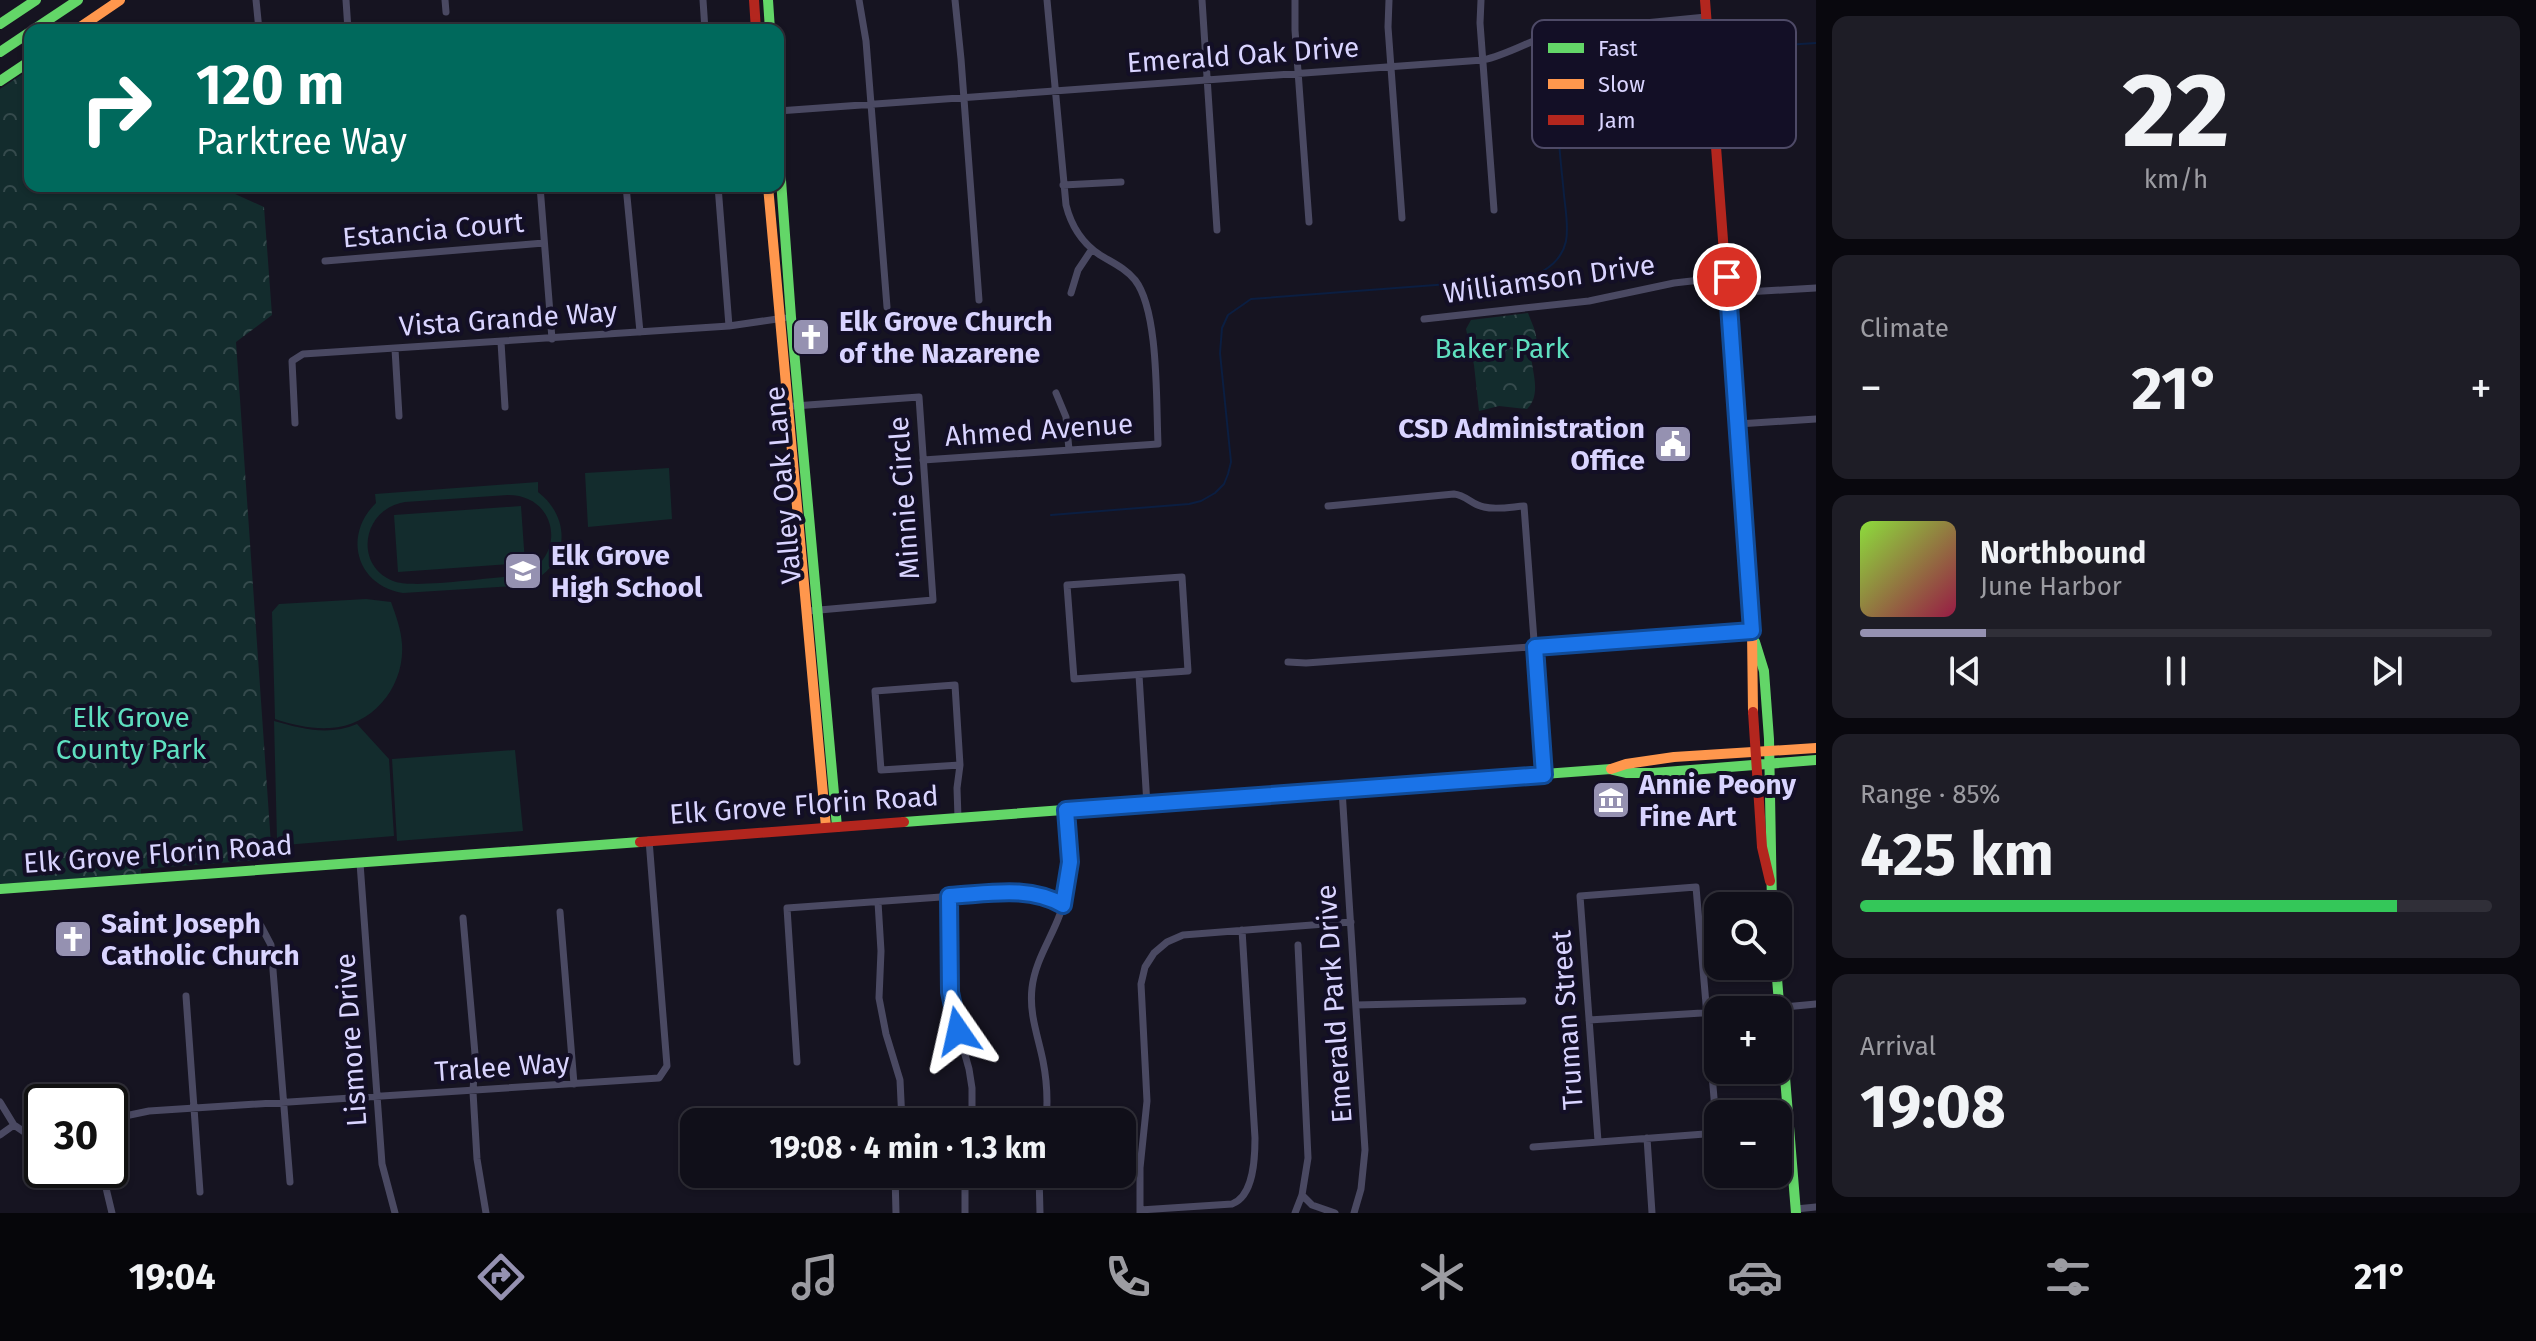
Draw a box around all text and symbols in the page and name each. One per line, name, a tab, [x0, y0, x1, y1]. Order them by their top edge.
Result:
legend	[1532, 20, 1796, 148]
street label: Emerald Oak Drive	[1126, 30, 1360, 80]
text: Fast	[1598, 35, 1638, 62]
text: 22	[2122, 49, 2230, 174]
text: 120 m	[196, 52, 344, 119]
icon: right	[64, 56, 168, 160]
text: Slow	[1598, 71, 1645, 98]
text: Jam	[1598, 107, 1636, 134]
text: Parktree Way	[196, 120, 407, 164]
text: km/h	[2144, 164, 2208, 195]
street label: Estancia Court	[341, 206, 526, 254]
pin	[1693, 243, 1761, 311]
street label: Williamson Drive	[1441, 248, 1657, 310]
icon: arrive	[1705, 255, 1749, 299]
street label: Vista Grande Way	[398, 295, 618, 343]
place label: Elk Grove Church of the Nazarene	[839, 305, 1053, 370]
text: Climate	[1860, 313, 1949, 344]
church icon: Elk Grove Church of the Nazarene	[790, 316, 832, 358]
park label: Baker Park	[1435, 332, 1570, 365]
text: 21°	[2132, 353, 2220, 425]
text: −	[1860, 362, 1882, 415]
text: +	[2470, 362, 2492, 415]
street label: Valley Oak Lane	[758, 385, 808, 585]
street label: Ahmed Avenue	[944, 407, 1134, 453]
place label: CSD Administration Office	[1398, 412, 1645, 477]
street label: Minnie Circle	[882, 415, 926, 581]
public building icon: CSD Administration Office	[1652, 423, 1694, 465]
text: Northbound	[1980, 535, 2146, 571]
place label: Elk Grove High School	[551, 539, 703, 604]
school or university icon: Elk Grove High School	[502, 550, 544, 592]
text: June Harbor	[1980, 571, 2122, 602]
icon: previous	[1943, 649, 1987, 693]
icon: pause	[2154, 649, 2198, 693]
icon: next	[2365, 649, 2409, 693]
park label: Elk Grove County Park	[56, 701, 207, 766]
place label: Annie Peony Fine Art	[1638, 768, 1797, 833]
street label: Elk Grove Florin Road	[668, 779, 940, 831]
museum icon: Annie Peony Fine Art	[1590, 779, 1632, 821]
text: Range · 85%	[1860, 779, 2000, 810]
text: 425 km	[1860, 819, 2054, 891]
street label: Elk Grove Florin Road	[22, 828, 294, 880]
street label: Emerald Park Drive	[1309, 884, 1359, 1124]
map controls	[1704, 892, 1792, 1188]
button: search	[1704, 892, 1792, 980]
place label: Saint Joseph Catholic Church	[101, 907, 300, 972]
church icon: Saint Joseph Catholic Church	[52, 918, 94, 960]
street label: Truman Street	[1544, 928, 1590, 1111]
street label: Lismore Drive	[328, 952, 374, 1128]
position arrow	[916, 989, 1000, 1073]
button: +	[1704, 996, 1792, 1084]
text: Arrival	[1860, 1031, 1936, 1062]
street label: Tralee Way	[433, 1046, 571, 1088]
text: 19:08	[1860, 1071, 2006, 1143]
speed limit sign: 30	[24, 1084, 128, 1188]
button: −	[1704, 1100, 1792, 1188]
text: 19:08 · 4 min · 1.3 km	[769, 1130, 1047, 1166]
icon: directions	[473, 1249, 529, 1305]
icon: music	[787, 1249, 843, 1305]
icon: phone	[1100, 1249, 1156, 1305]
icon: climate	[1414, 1249, 1470, 1305]
icon: car	[1727, 1249, 1783, 1305]
icon: filters	[2040, 1249, 2096, 1305]
text: 19:04	[129, 1255, 216, 1299]
text: 21°	[2354, 1255, 2407, 1299]

